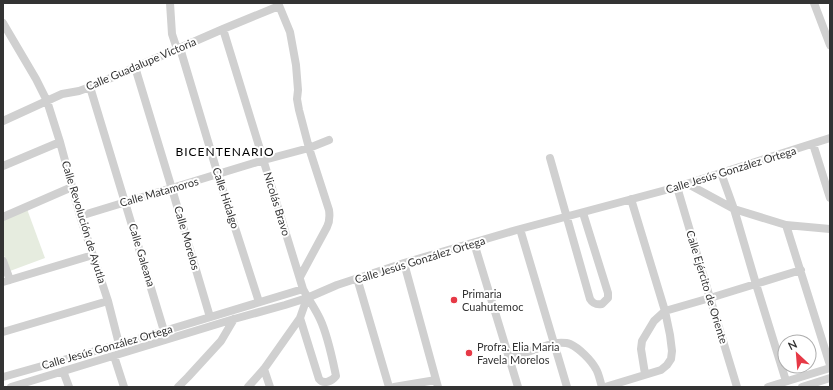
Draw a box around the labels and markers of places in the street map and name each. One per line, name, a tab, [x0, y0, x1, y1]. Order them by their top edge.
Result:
place label: Primaria Cuahutemoc	[462, 287, 523, 313]
marker: Primaria Cuahutemoc	[449, 295, 459, 305]
place label: Profra. Elia Maria Favela Morelos	[477, 340, 560, 366]
marker: Profra. Elia Maria Favela Morelos	[464, 348, 474, 358]

